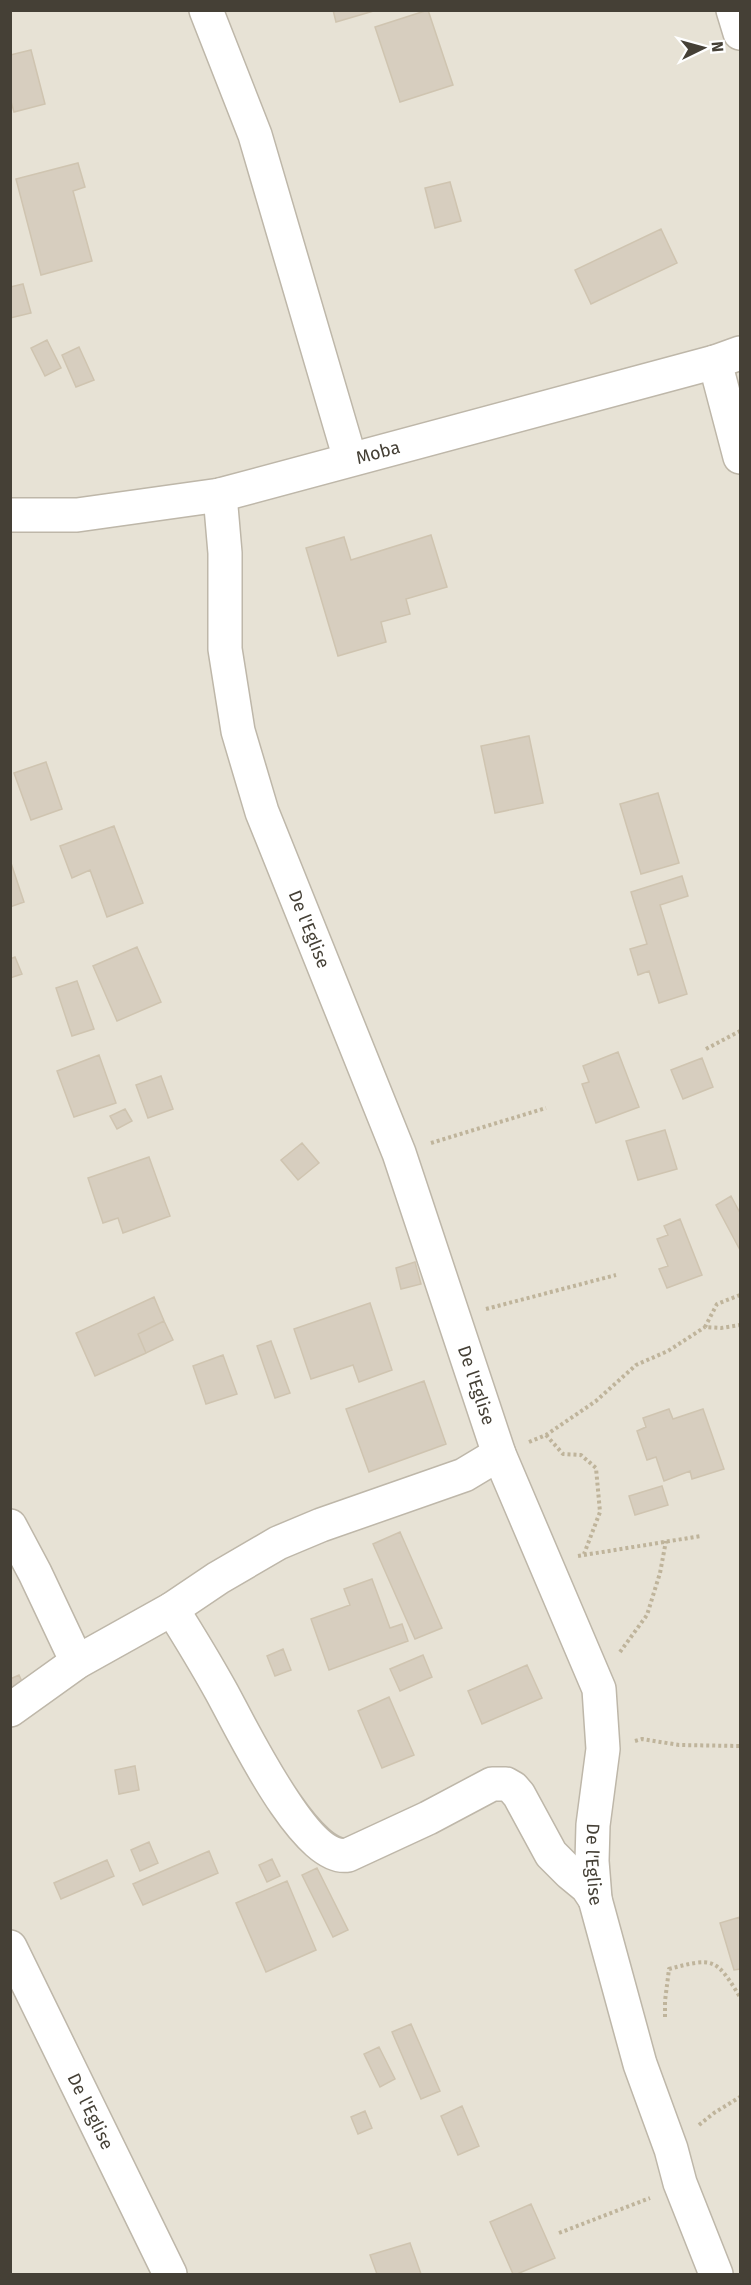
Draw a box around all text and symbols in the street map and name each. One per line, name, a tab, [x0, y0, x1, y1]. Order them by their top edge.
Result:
north arrow	[673, 18, 733, 78]
text: N	[708, 41, 727, 53]
street label: Moba	[353, 436, 403, 469]
street label: De l'Eglise	[284, 887, 335, 972]
street label: De l'Eglise	[453, 1343, 500, 1428]
street label: De l'Eglise	[581, 1823, 607, 1908]
street label: De l'Eglise	[62, 2070, 118, 2153]

